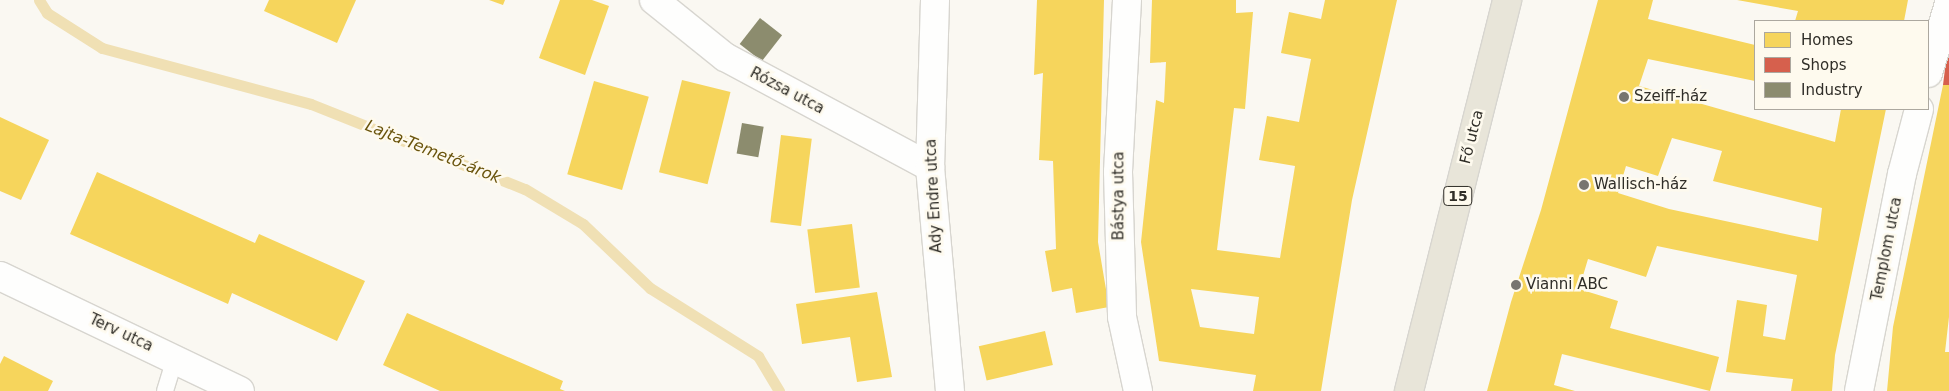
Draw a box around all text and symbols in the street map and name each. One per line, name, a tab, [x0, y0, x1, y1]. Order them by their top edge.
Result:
legend	[1754, 20, 1929, 110]
text: Homes	[1801, 31, 1853, 49]
text: Shops	[1801, 56, 1847, 74]
street label: Rózsa utca	[747, 64, 827, 118]
text: Industry	[1801, 81, 1863, 99]
place label: Szeiff-ház	[1634, 88, 1707, 106]
marker: Szeiff-ház	[1618, 91, 1630, 103]
street label: Fő utca	[1457, 108, 1487, 166]
water label: Lajta-Temető-árok	[363, 116, 503, 188]
street label: Ady Endre utca	[922, 138, 946, 254]
street label: Bástya utca	[1110, 152, 1128, 240]
place label: Wallisch-ház	[1594, 176, 1687, 194]
marker: Wallisch-ház	[1578, 179, 1590, 191]
road number: 15	[1443, 185, 1473, 208]
street label: Templom utca	[1868, 195, 1906, 303]
place label: Vianni ABC	[1526, 276, 1608, 294]
marker: Vianni ABC	[1510, 279, 1522, 291]
street label: Terv utca	[86, 310, 156, 356]

